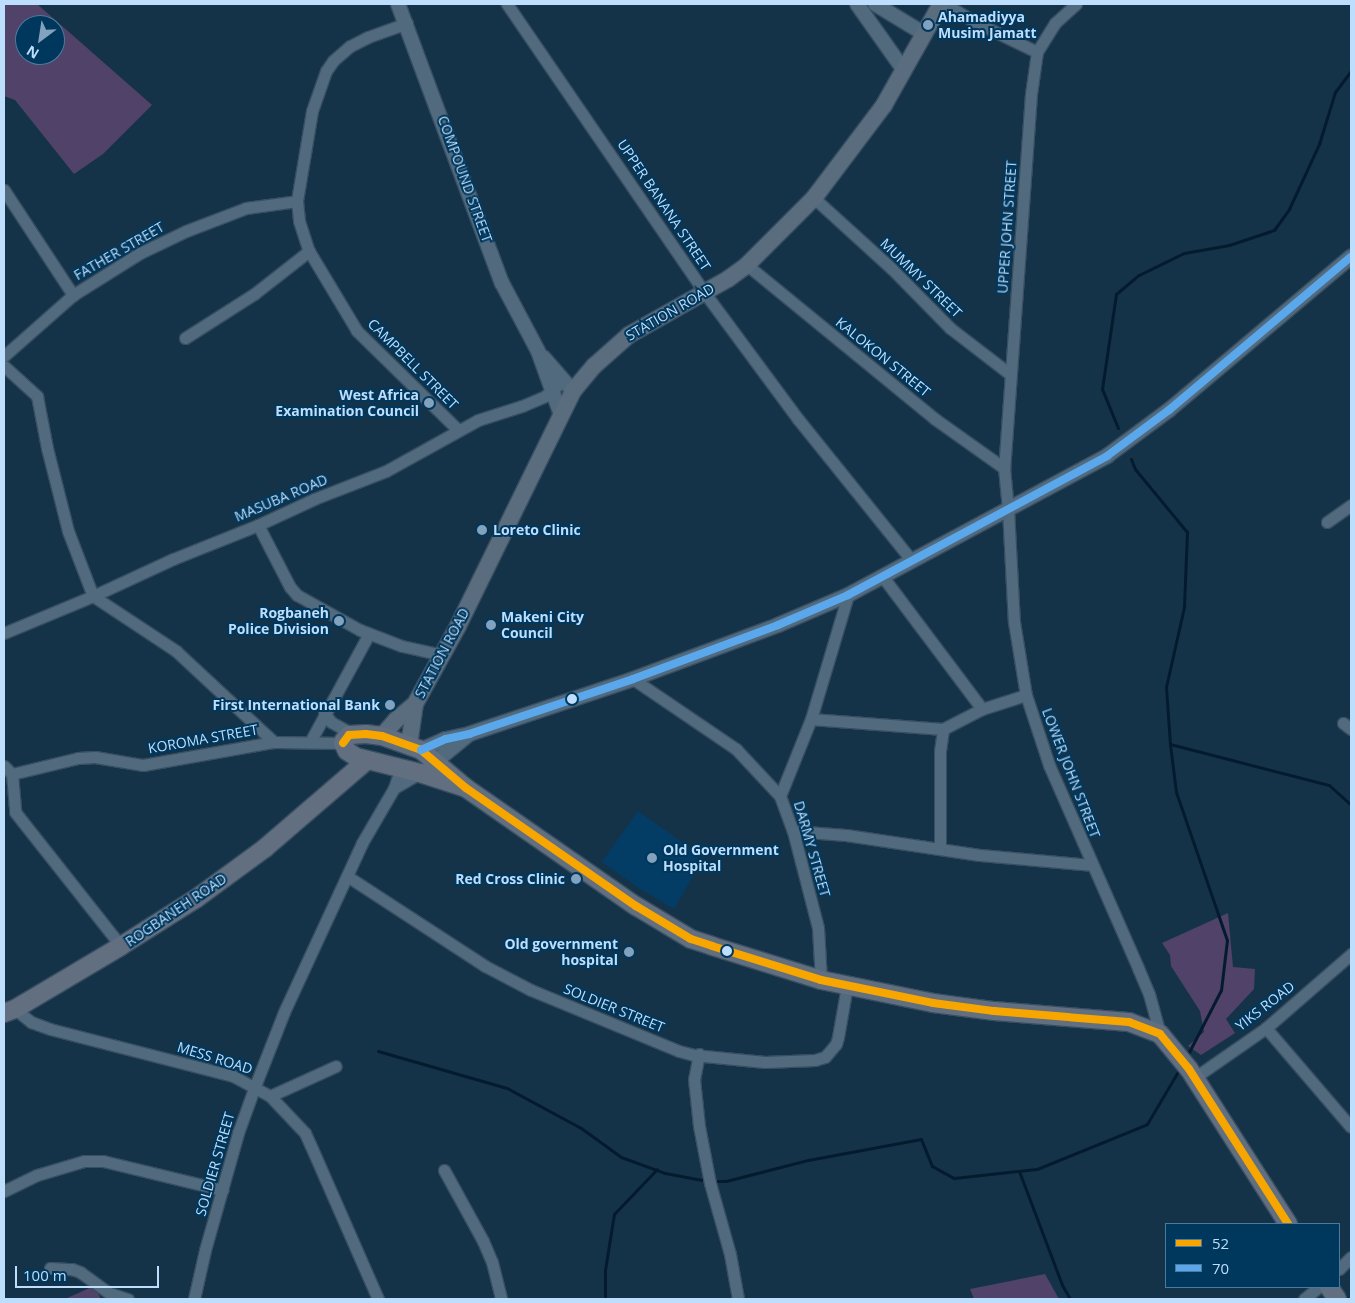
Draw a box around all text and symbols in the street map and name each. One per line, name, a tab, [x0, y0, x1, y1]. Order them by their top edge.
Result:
place label: Ahamadiyya Musim Jamatt	[938, 9, 1036, 41]
north arrow	[15, 15, 65, 65]
marker: Ahamadiyya Musim Jamatt	[922, 19, 934, 31]
text: N	[23, 41, 42, 64]
street label: COMPOUND STREET	[434, 113, 496, 245]
street label: UPPER BANANA STREET	[614, 136, 714, 274]
street label: UPPER JOHN STREET	[994, 160, 1020, 294]
street label: FATHER STREET	[71, 218, 167, 284]
street label: MUMMY STREET	[877, 235, 965, 321]
street label: STATION ROAD	[623, 280, 717, 344]
street label: KALOKON STREET	[832, 314, 934, 400]
street label: CAMPBELL STREET	[364, 315, 462, 413]
place label: West Africa Examination Council	[275, 387, 419, 420]
marker: West Africa Examination Council	[423, 397, 435, 409]
street label: MASUBA ROAD	[232, 471, 330, 525]
place label: Loreto Clinic	[493, 522, 581, 538]
marker: Loreto Clinic	[475, 523, 489, 537]
place label: Rogbaneh Police Division	[228, 605, 329, 638]
street label: STATION ROAD	[411, 605, 473, 701]
place label: Makeni City Council	[501, 609, 584, 642]
marker: Rogbaneh Police Division	[333, 615, 345, 627]
marker: Makeni City Council	[485, 619, 497, 631]
unlabelled marker	[567, 694, 577, 704]
place label: First International Bank	[212, 697, 380, 713]
marker: First International Bank	[384, 699, 396, 711]
street label: LOWER JOHN STREET	[1038, 706, 1104, 840]
street label: KOROMA STREET	[147, 721, 259, 757]
street label: DARMY STREET	[790, 799, 834, 899]
place label: Old Government Hospital	[663, 842, 779, 874]
marker: Old Government Hospital	[645, 851, 659, 865]
street label: ROGBANEH ROAD	[122, 870, 230, 950]
place label: Red Cross Clinic	[455, 871, 565, 887]
marker: Red Cross Clinic	[569, 872, 583, 886]
place label: Old government hospital	[504, 936, 618, 969]
marker: Old government hospital	[622, 945, 636, 959]
unlabelled marker	[722, 946, 732, 956]
street label: YIKS ROAD	[1232, 978, 1298, 1034]
street label: SOLDIER STREET	[561, 980, 667, 1036]
street label: MESS ROAD	[175, 1039, 255, 1077]
street label: SOLDIER STREET	[192, 1110, 238, 1218]
legend	[1165, 1223, 1340, 1288]
text: 52	[1212, 1233, 1229, 1253]
scale bar	[18, 1256, 161, 1288]
text: 70	[1212, 1258, 1229, 1278]
text: 100 m	[23, 1265, 67, 1285]

